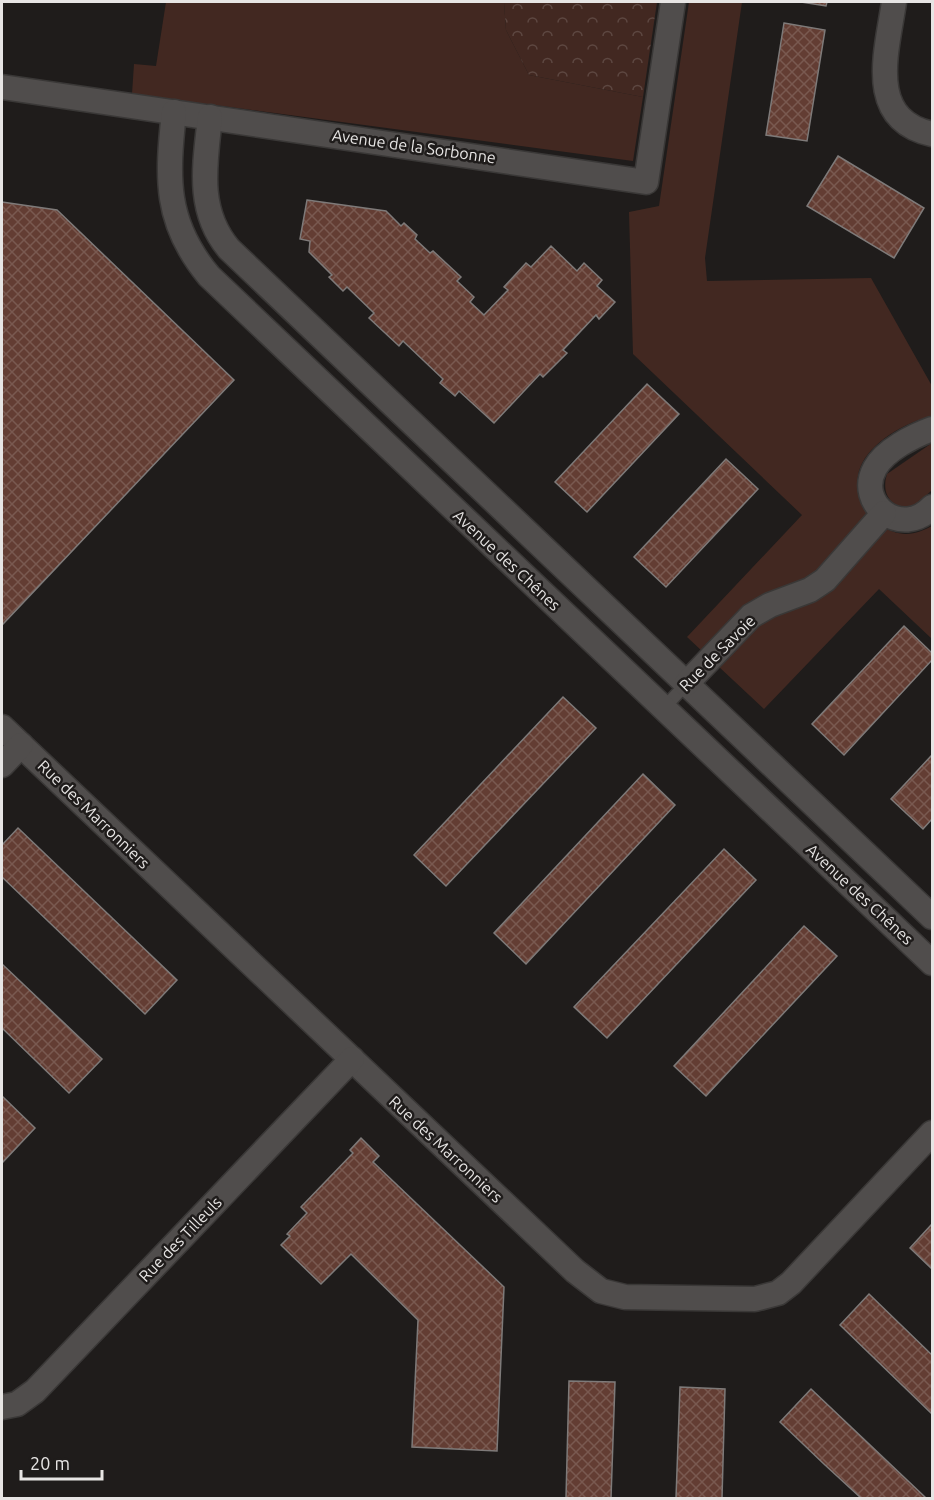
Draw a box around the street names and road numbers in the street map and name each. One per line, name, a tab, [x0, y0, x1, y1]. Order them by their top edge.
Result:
street label: Avenue de la Sorbonne	[331, 126, 497, 166]
street label: Avenue des Chênes	[450, 506, 564, 614]
street label: Rue de Savoie	[675, 611, 759, 695]
street label: Rue des Marronniers	[35, 756, 154, 872]
street label: Avenue des Chênes	[803, 840, 917, 948]
street label: Rue des Marronniers	[386, 1092, 506, 1206]
street label: Rue des Tilleuls	[135, 1193, 225, 1285]

